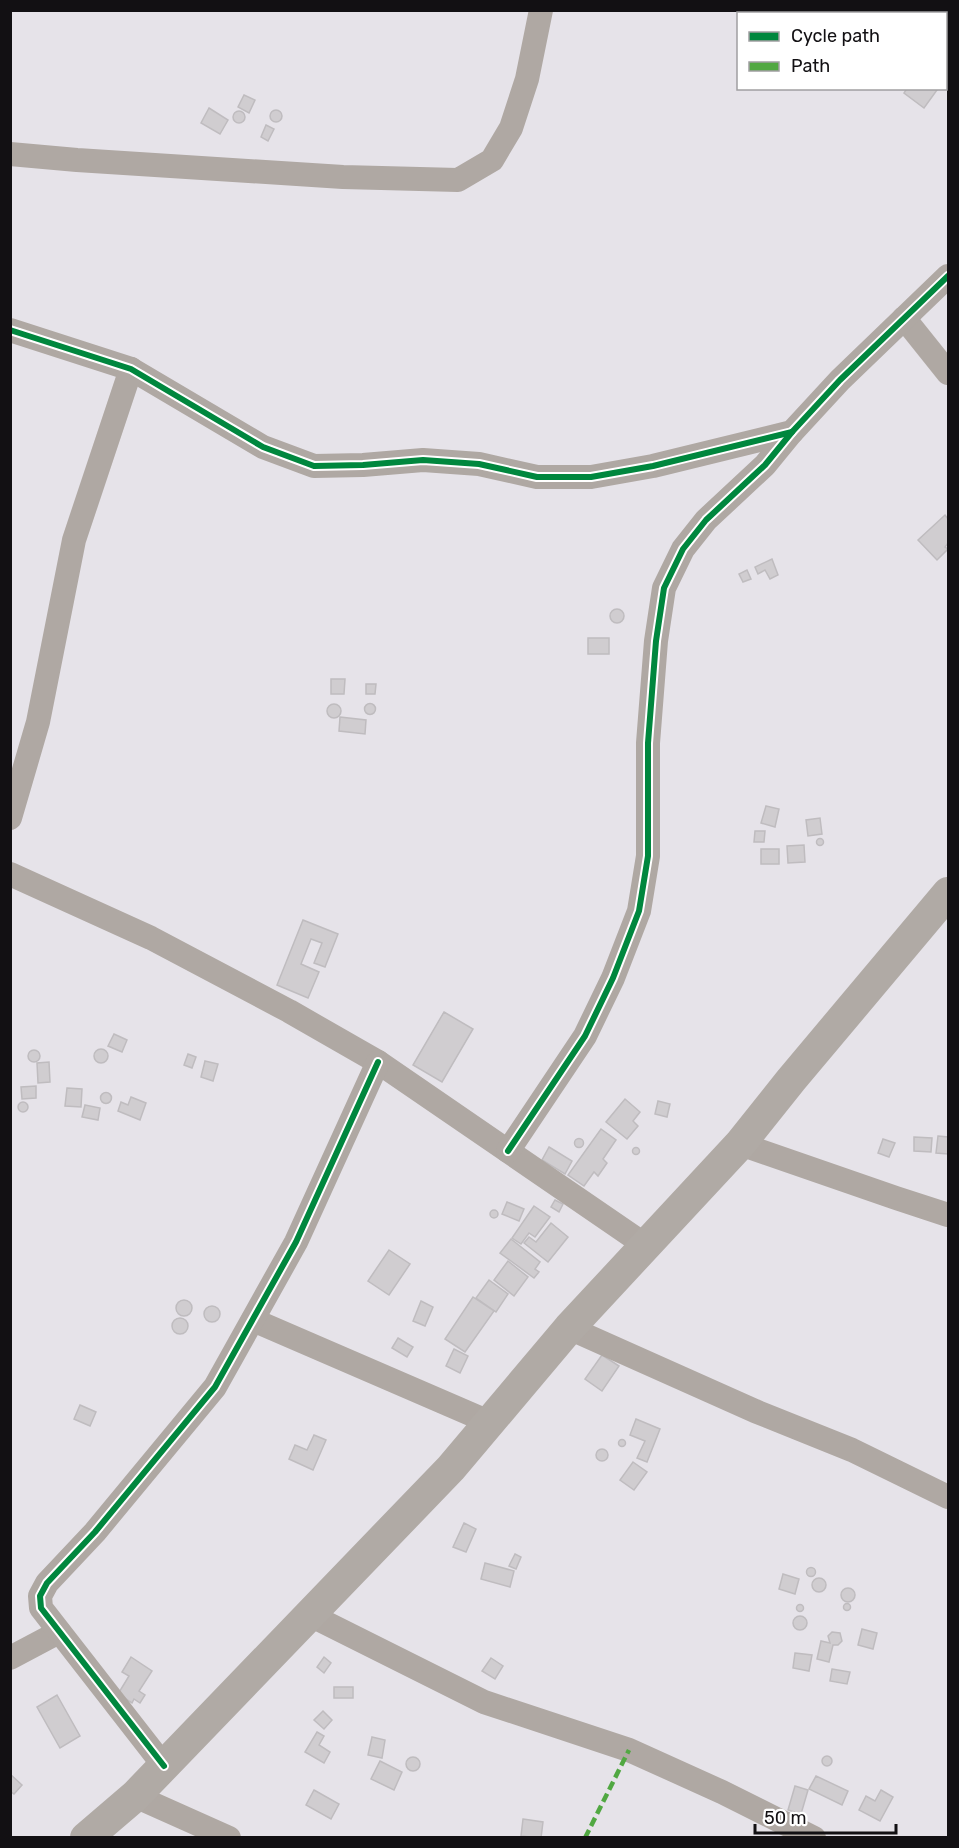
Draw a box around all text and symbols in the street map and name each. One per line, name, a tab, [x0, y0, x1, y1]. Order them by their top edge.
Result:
legend	[737, 12, 947, 90]
text: Cycle path	[791, 25, 880, 47]
text: Path	[791, 55, 830, 77]
scale bar	[755, 1797, 896, 1835]
text: 50 m	[764, 1807, 807, 1829]

